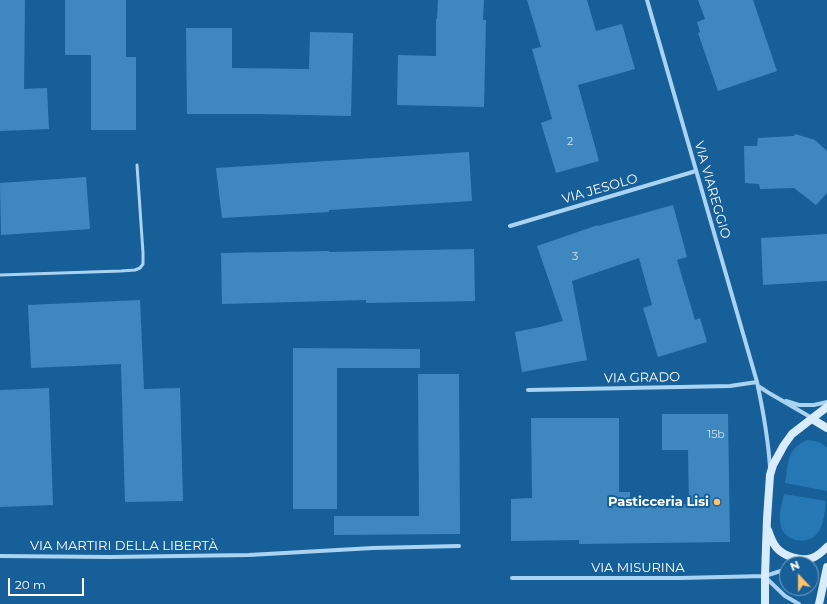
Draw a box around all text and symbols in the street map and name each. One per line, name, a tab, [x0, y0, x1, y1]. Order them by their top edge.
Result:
house number: 2	[567, 135, 573, 149]
street label: VIA VIAREGGIO	[691, 139, 733, 241]
street label: VIA JESOLO	[560, 171, 640, 207]
house number: 3	[572, 250, 578, 264]
street label: VIA GRADO	[604, 370, 680, 386]
house number: 15b	[707, 428, 725, 442]
place label: Pasticceria Lisi	[608, 494, 709, 510]
marker: Pasticceria Lisi	[712, 497, 722, 507]
street label: VIA MARTIRI DELLA LIBERTÀ	[30, 538, 218, 554]
north arrow	[779, 556, 819, 596]
text: N	[788, 558, 802, 574]
street label: VIA MISURINA	[591, 560, 685, 576]
scale bar	[10, 570, 86, 596]
text: 20 m	[15, 577, 46, 592]

